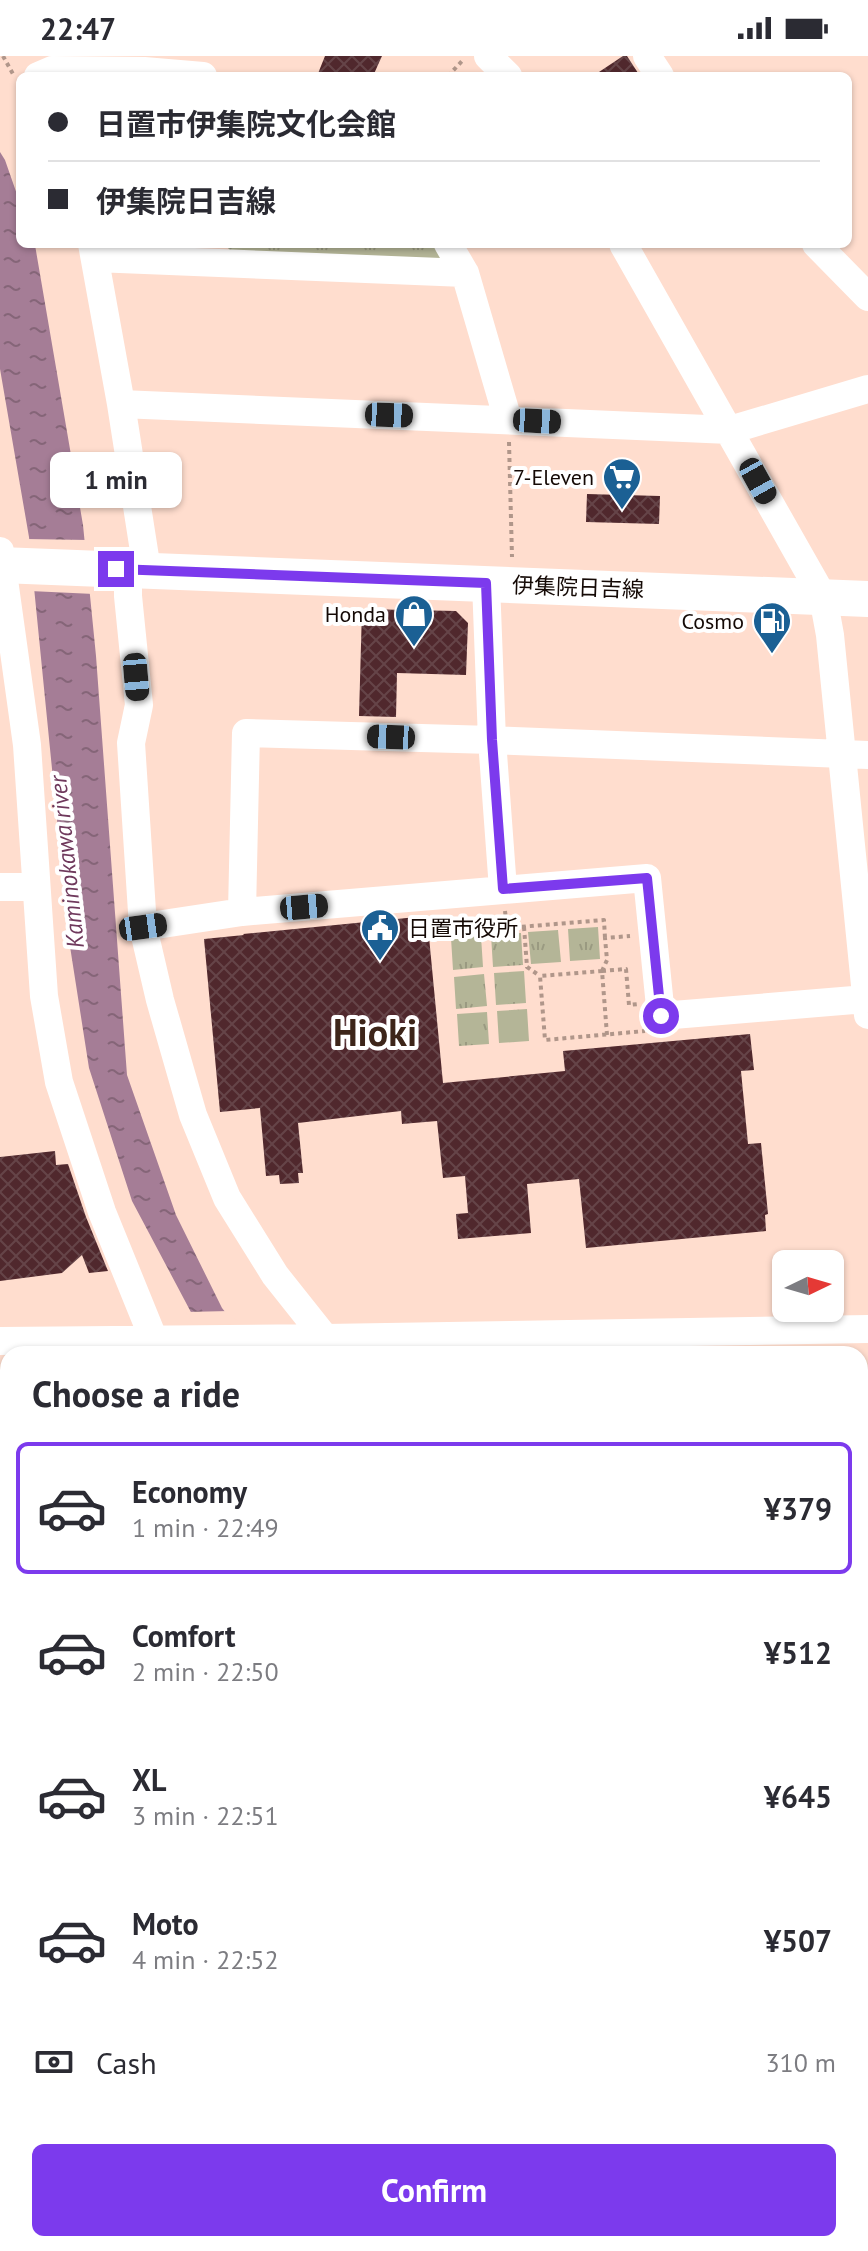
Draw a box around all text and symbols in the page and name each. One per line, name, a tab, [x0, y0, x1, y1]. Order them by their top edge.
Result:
text: 22:47	[40, 9, 116, 48]
text: 日置市伊集院文化会館	[96, 104, 396, 143]
text: 伊集院日吉線	[96, 181, 276, 220]
car	[365, 402, 413, 428]
car	[512, 408, 562, 434]
callout: 1 min	[50, 453, 182, 509]
car	[736, 454, 780, 508]
supermarket icon: 7-Eleven	[601, 456, 643, 511]
text: 1 min	[84, 463, 148, 496]
place label: 7-Eleven	[513, 463, 594, 491]
route end	[98, 551, 134, 587]
street label: 伊集院日吉線	[512, 571, 644, 603]
shop icon: Honda	[393, 593, 435, 648]
place label: Honda	[325, 600, 386, 628]
fuel station icon: Cosmo	[751, 600, 793, 655]
place label: Cosmo	[681, 607, 744, 635]
car	[122, 652, 150, 702]
car	[367, 724, 415, 750]
water label: Kaminokawa river	[42, 772, 91, 950]
car	[279, 893, 329, 921]
public building icon: 日置市役所	[359, 907, 401, 962]
car	[118, 912, 168, 942]
place label: 日置市役所	[408, 914, 518, 942]
route start	[643, 998, 679, 1034]
district label: Hioki	[333, 1007, 417, 1056]
north arrow	[772, 1250, 844, 1322]
map controls	[772, 1250, 844, 1322]
text: Choose a ride	[32, 1370, 240, 1417]
icon: car	[36, 1472, 108, 1544]
text: Economy	[132, 1472, 247, 1511]
text: ¥379	[764, 1489, 832, 1528]
text: 1 min · 22:49	[132, 1511, 279, 1544]
icon: car	[36, 1616, 108, 1688]
text: Comfort	[132, 1616, 235, 1655]
text: ¥512	[764, 1633, 832, 1672]
text: 2 min · 22:50	[132, 1655, 279, 1688]
icon: car	[36, 1760, 108, 1832]
text: XL	[132, 1760, 166, 1799]
text: ¥645	[764, 1777, 832, 1816]
text: 3 min · 22:51	[132, 1799, 279, 1832]
icon: car	[36, 1904, 108, 1976]
text: Moto	[132, 1904, 199, 1943]
text: ¥507	[764, 1921, 832, 1960]
text: 4 min · 22:52	[132, 1943, 279, 1976]
icon: cash	[32, 2040, 76, 2084]
text: Cash	[96, 2043, 157, 2082]
text: 310 m	[765, 2046, 836, 2079]
button: Confirm	[32, 2144, 836, 2236]

